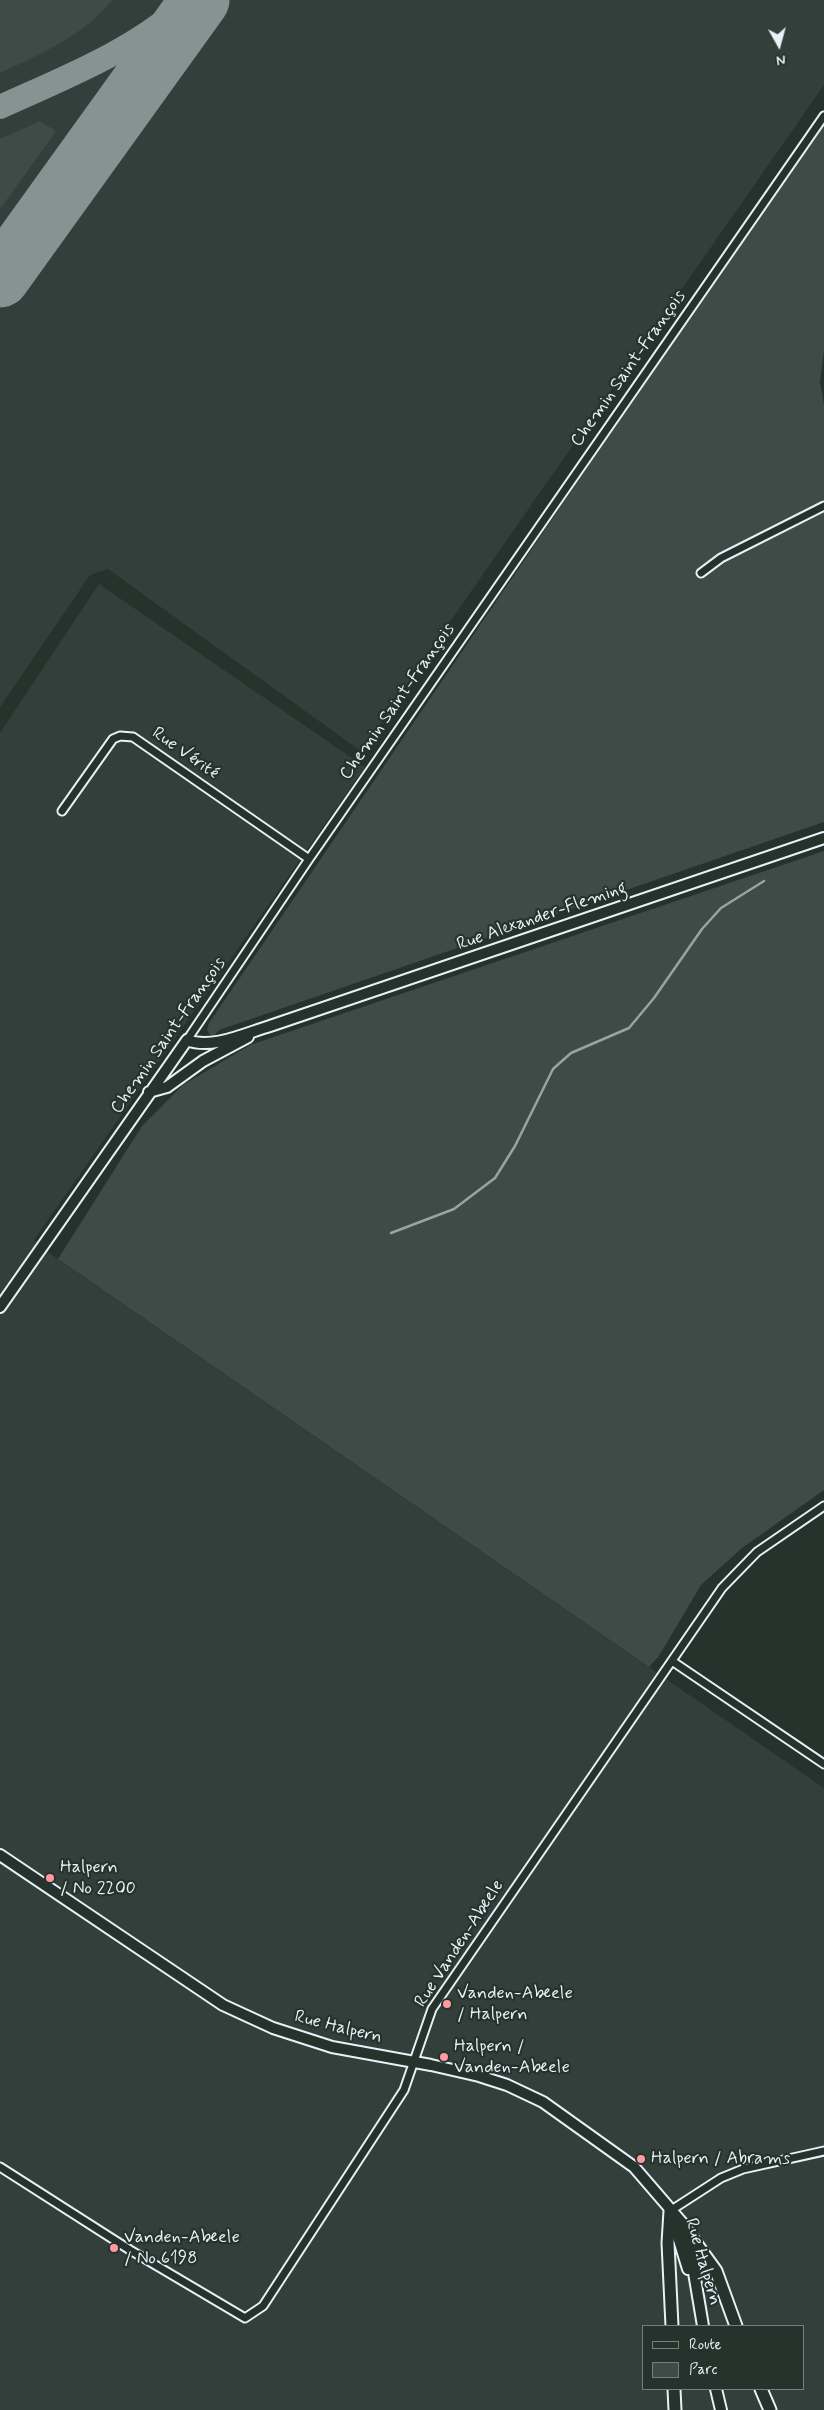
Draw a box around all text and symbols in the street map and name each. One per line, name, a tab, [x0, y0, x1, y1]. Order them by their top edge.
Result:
north arrow	[754, 20, 804, 70]
text: N	[775, 50, 787, 69]
street label: Chemin Saint-François	[567, 287, 691, 451]
street label: Chemin Saint-François	[336, 620, 460, 784]
street label: Rue Vérité	[147, 723, 223, 785]
street label: Rue Alexander-Fleming	[454, 878, 630, 956]
street label: Chemin Saint-François	[107, 954, 231, 1118]
place label: Halpern / No 2200	[60, 1857, 136, 1900]
marker: Halpern / No 2200	[44, 1872, 56, 1884]
street label: Rue Vanden-Abeele	[411, 1876, 509, 2012]
place label: Vanden-Abeele / Halpern	[457, 1983, 573, 2026]
marker: Vanden-Abeele / Halpern	[441, 1998, 453, 2010]
street label: Rue Halpern	[292, 2007, 384, 2049]
place label: Halpern / Vanden-Abeele	[454, 2036, 570, 2078]
marker: Halpern / Vanden-Abeele	[438, 2051, 450, 2063]
place label: Halpern / Abrams	[651, 2148, 790, 2170]
marker: Halpern / Abrams	[635, 2153, 647, 2165]
street label: Rue Halpern	[679, 2216, 725, 2308]
place label: Vanden-Abeele / No 6198	[124, 2227, 240, 2270]
marker: Vanden-Abeele / No 6198	[108, 2242, 120, 2254]
legend	[642, 2325, 804, 2390]
text: Route	[689, 2335, 722, 2355]
text: Parc	[689, 2360, 717, 2380]

